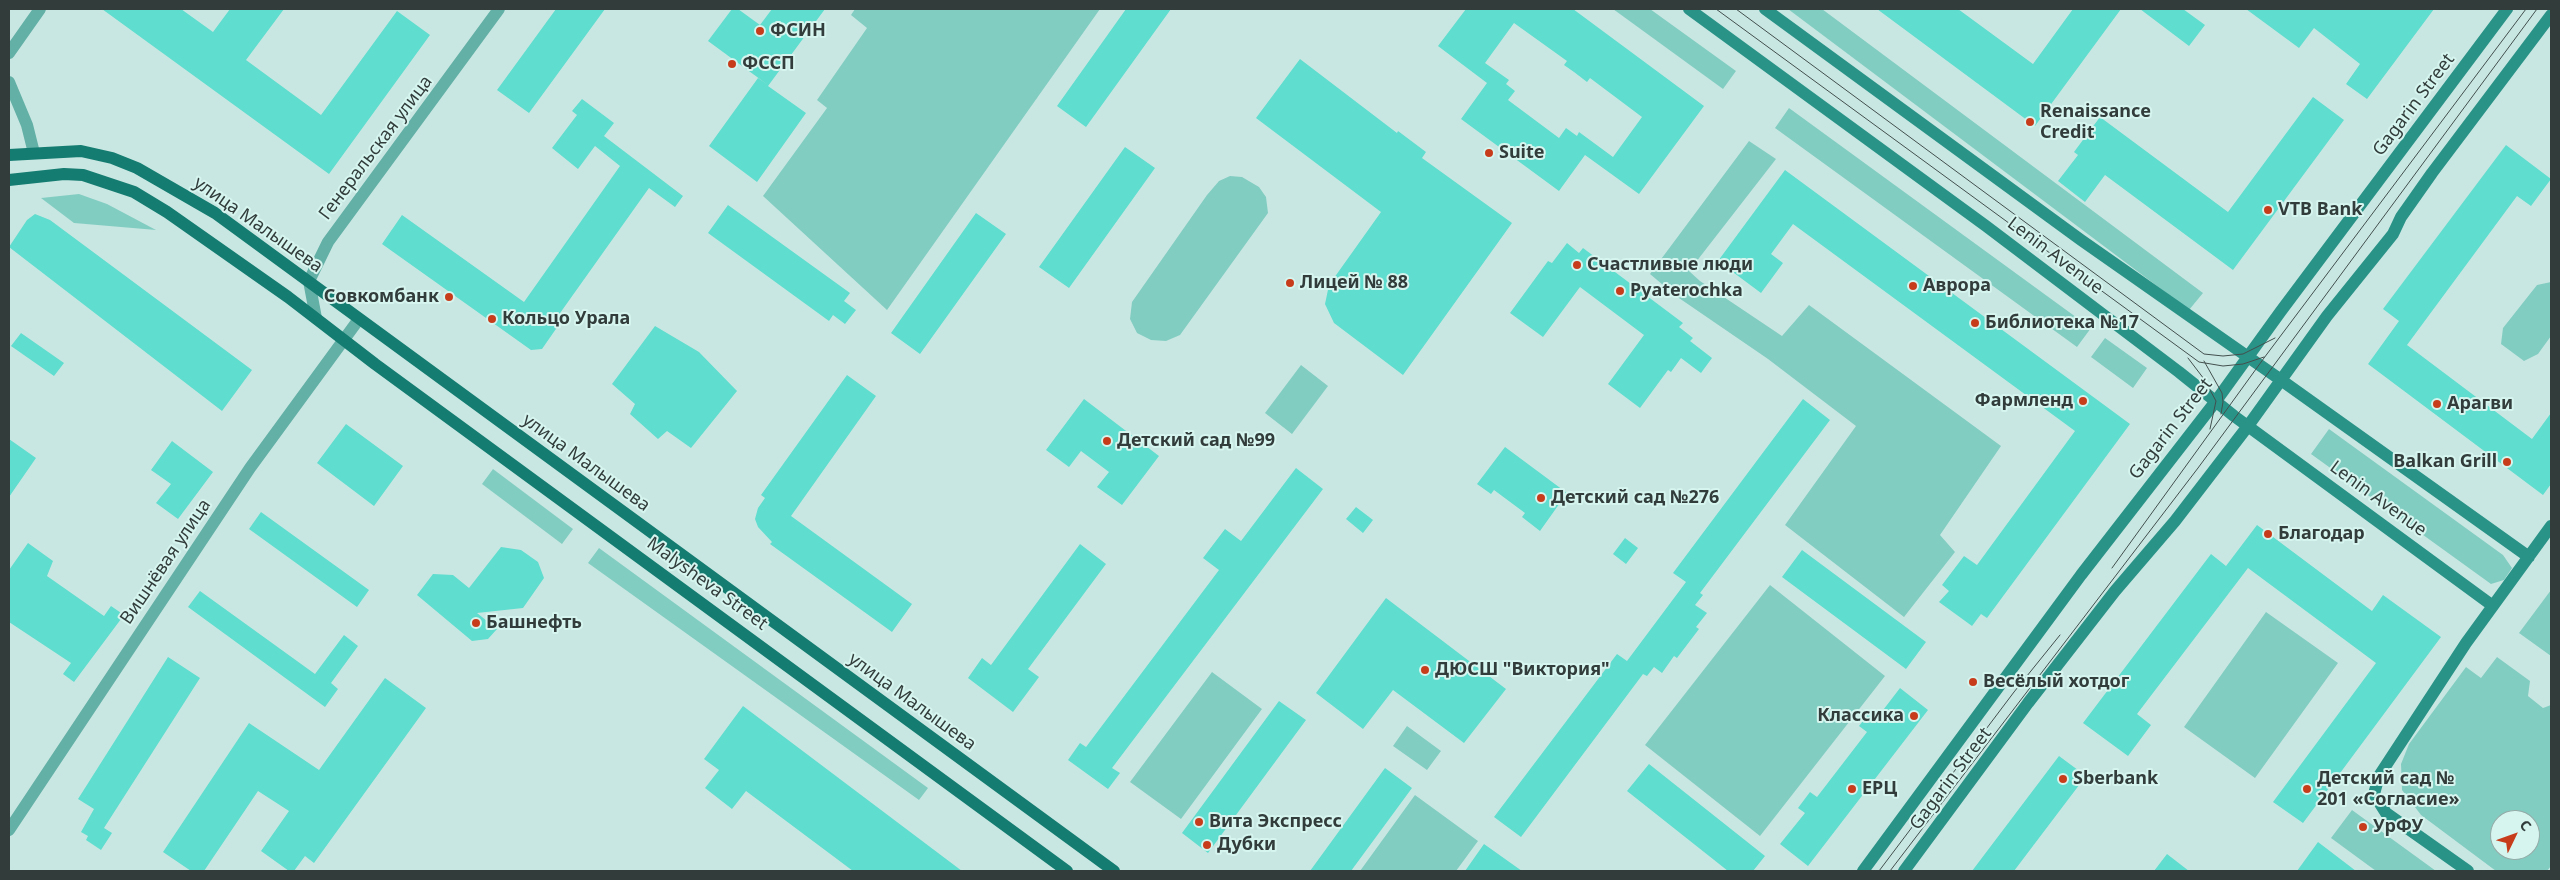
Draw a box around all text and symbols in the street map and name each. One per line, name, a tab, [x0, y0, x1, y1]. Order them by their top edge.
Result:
place label: ФСИН	[770, 20, 826, 42]
marker: ФСИН	[754, 25, 766, 37]
street label: Gagarin Street	[2369, 50, 2459, 160]
place label: ФССП	[742, 53, 795, 75]
marker: ФССП	[726, 58, 738, 70]
street label: Генеральская улица	[315, 72, 437, 224]
place label: Renaissance Credit	[2040, 101, 2151, 144]
marker: Renaissance Credit	[2024, 116, 2036, 128]
place label: Suite	[1499, 142, 1545, 164]
marker: Suite	[1483, 147, 1495, 159]
street label: улица Малышева	[189, 172, 327, 278]
place label: VTB Bank	[2278, 199, 2362, 221]
marker: VTB Bank	[2262, 204, 2274, 216]
street label: Lenin Avenue	[2003, 213, 2107, 299]
place label: Счастливые люди	[1587, 254, 1753, 276]
marker: Счастливые люди	[1571, 259, 1583, 271]
place label: Лицей № 88	[1300, 272, 1408, 294]
place label: Аврора	[1923, 275, 1991, 297]
marker: Лицей № 88	[1284, 277, 1296, 289]
place label: Pyaterochka	[1630, 280, 1743, 302]
marker: Аврора	[1907, 280, 1919, 292]
marker: Pyaterochka	[1614, 285, 1626, 297]
place label: Совкомбанк	[324, 286, 439, 308]
marker: Совкомбанк	[443, 291, 455, 303]
place label: Кольцо Урала	[502, 308, 630, 330]
place label: Библиотека №17	[1985, 312, 2139, 334]
marker: Кольцо Урала	[486, 313, 498, 325]
marker: Библиотека №17	[1969, 317, 1981, 329]
street label: Gagarin Street	[2125, 374, 2217, 484]
place label: Фармленд	[1975, 390, 2073, 412]
place label: Арагви	[2447, 393, 2513, 415]
marker: Фармленд	[2077, 395, 2089, 407]
marker: Арагви	[2431, 398, 2443, 410]
street label: улица Малышева	[518, 409, 654, 517]
place label: Детский сад №99	[1117, 430, 1275, 452]
marker: Детский сад №99	[1101, 435, 1113, 447]
place label: Balkan Grill	[2393, 451, 2497, 473]
marker: Balkan Grill	[2501, 456, 2513, 468]
street label: Lenin Avenue	[2325, 457, 2431, 541]
place label: Детский сад №276	[1551, 487, 1719, 509]
marker: Детский сад №276	[1535, 492, 1547, 504]
street label: Вишнёвая улица	[116, 495, 216, 629]
place label: Благодар	[2278, 523, 2365, 545]
marker: Благодар	[2262, 528, 2274, 540]
street label: Malysheva Street	[642, 533, 772, 635]
place label: Башнефть	[486, 612, 582, 634]
marker: Башнефть	[470, 617, 482, 629]
street label: улица Малышева	[844, 648, 980, 756]
place label: ДЮСШ "Виктория"	[1435, 659, 1610, 681]
marker: ДЮСШ "Виктория"	[1419, 664, 1431, 676]
place label: Весёлый хотдог	[1983, 671, 2129, 693]
marker: Весёлый хотдог	[1967, 676, 1979, 688]
place label: Классика	[1817, 705, 1904, 727]
marker: Классика	[1908, 710, 1920, 722]
street label: Gagarin Street	[1906, 724, 1996, 834]
place label: Sberbank	[2073, 768, 2158, 790]
place label: Детский сад № 201 «Согласие»	[2317, 768, 2459, 811]
marker: Sberbank	[2057, 773, 2069, 785]
place label: ЕРЦ	[1862, 778, 1897, 800]
marker: ЕРЦ	[1846, 783, 1858, 795]
marker: Детский сад № 201 «Согласие»	[2301, 783, 2313, 795]
north arrow	[2490, 810, 2540, 860]
place label: Вита Экспресс	[1209, 811, 1342, 833]
marker: Вита Экспресс	[1193, 816, 1205, 828]
place label: УрФУ	[2373, 816, 2423, 838]
text: С	[2516, 816, 2536, 835]
marker: УрФУ	[2357, 821, 2369, 833]
place label: Дубки	[1217, 834, 1276, 856]
marker: Дубки	[1201, 839, 1213, 851]

